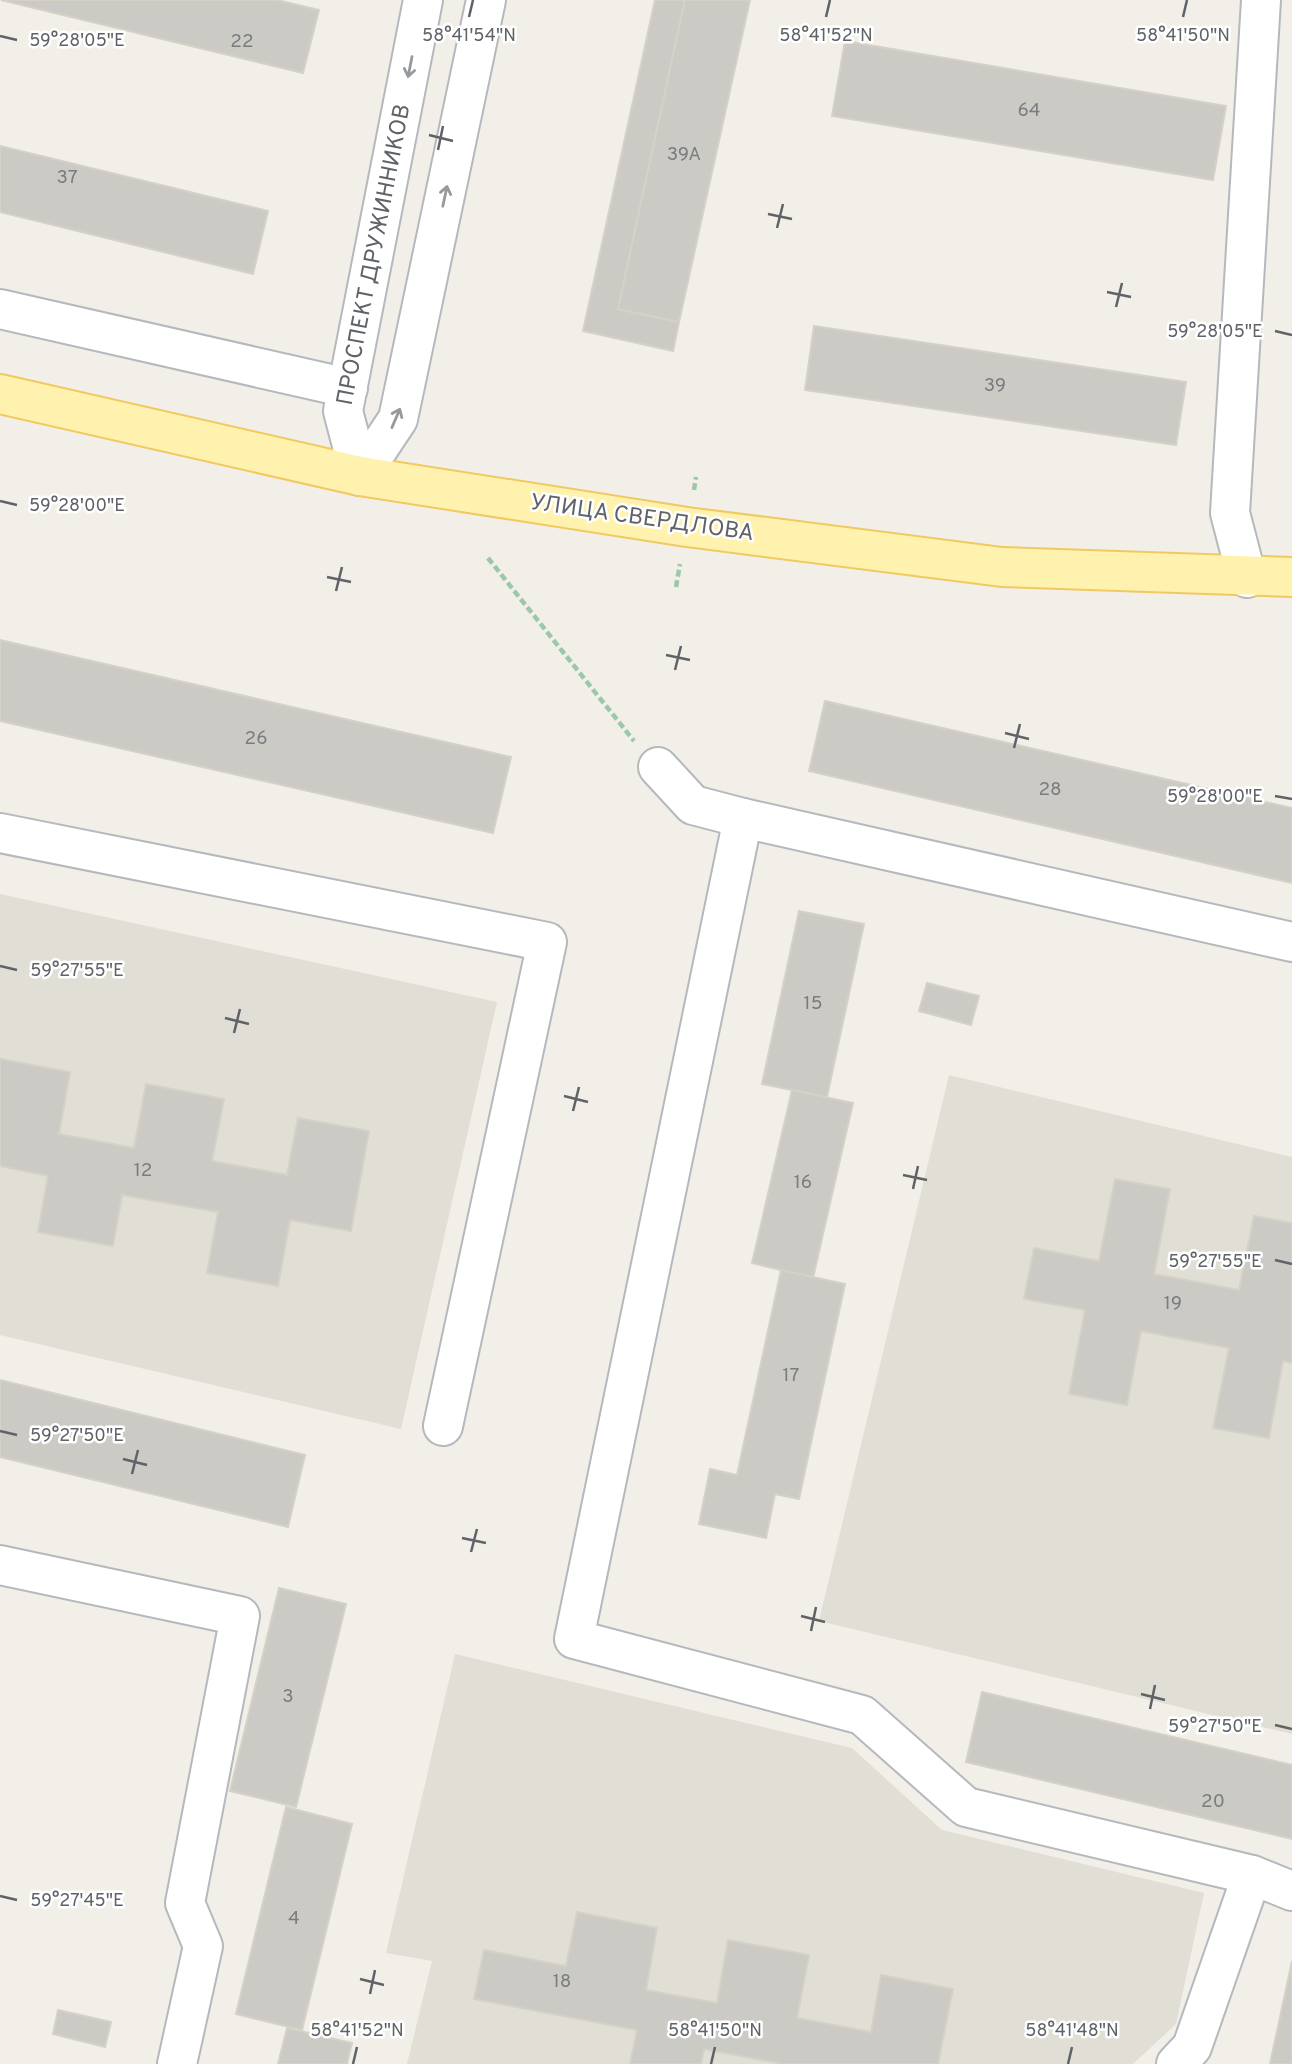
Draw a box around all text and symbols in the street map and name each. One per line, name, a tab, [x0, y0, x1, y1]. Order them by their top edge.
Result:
text: 58°41'54"N	[422, 25, 516, 48]
text: 58°41'52"N	[779, 25, 873, 48]
text: 58°41'50"N	[1136, 25, 1230, 48]
text: 59°28'05"E	[29, 30, 125, 53]
house number: 22	[230, 30, 254, 54]
one-way arrow	[403, 55, 417, 78]
house number: 64	[1017, 99, 1041, 123]
street label: ПРОСПЕКТ ДРУЖИННИКОВ	[332, 102, 418, 408]
house number: 39А	[667, 143, 701, 167]
house number: 37	[56, 166, 78, 190]
one-way arrow	[438, 185, 452, 208]
text: 59°28'05"E	[1167, 321, 1263, 344]
house number: 39	[984, 374, 1006, 398]
one-way arrow	[390, 408, 403, 429]
street label: УЛИЦА СВЕРДЛОВА	[528, 489, 756, 549]
text: 59°28'00"E	[29, 495, 125, 518]
house number: 26	[245, 727, 267, 751]
house number: 28	[1038, 778, 1062, 802]
text: 59°28'00"E	[1167, 786, 1263, 809]
text: 59°27'55"E	[30, 960, 124, 983]
house number: 15	[804, 992, 822, 1016]
house number: 12	[134, 1159, 152, 1183]
house number: 16	[794, 1171, 812, 1195]
text: 59°27'55"E	[1168, 1251, 1262, 1274]
house number: 19	[1164, 1292, 1182, 1316]
house number: 17	[783, 1364, 800, 1388]
text: 59°27'50"E	[30, 1425, 124, 1448]
house number: 3	[282, 1685, 294, 1709]
text: 59°27'50"E	[1168, 1716, 1262, 1739]
house number: 20	[1201, 1790, 1225, 1814]
text: 59°27'45"E	[30, 1890, 124, 1913]
house number: 4	[288, 1907, 300, 1931]
house number: 18	[553, 1970, 571, 1994]
text: 58°41'52"N	[310, 2020, 404, 2043]
text: 58°41'50"N	[668, 2020, 762, 2043]
text: 58°41'48"N	[1025, 2020, 1119, 2043]

